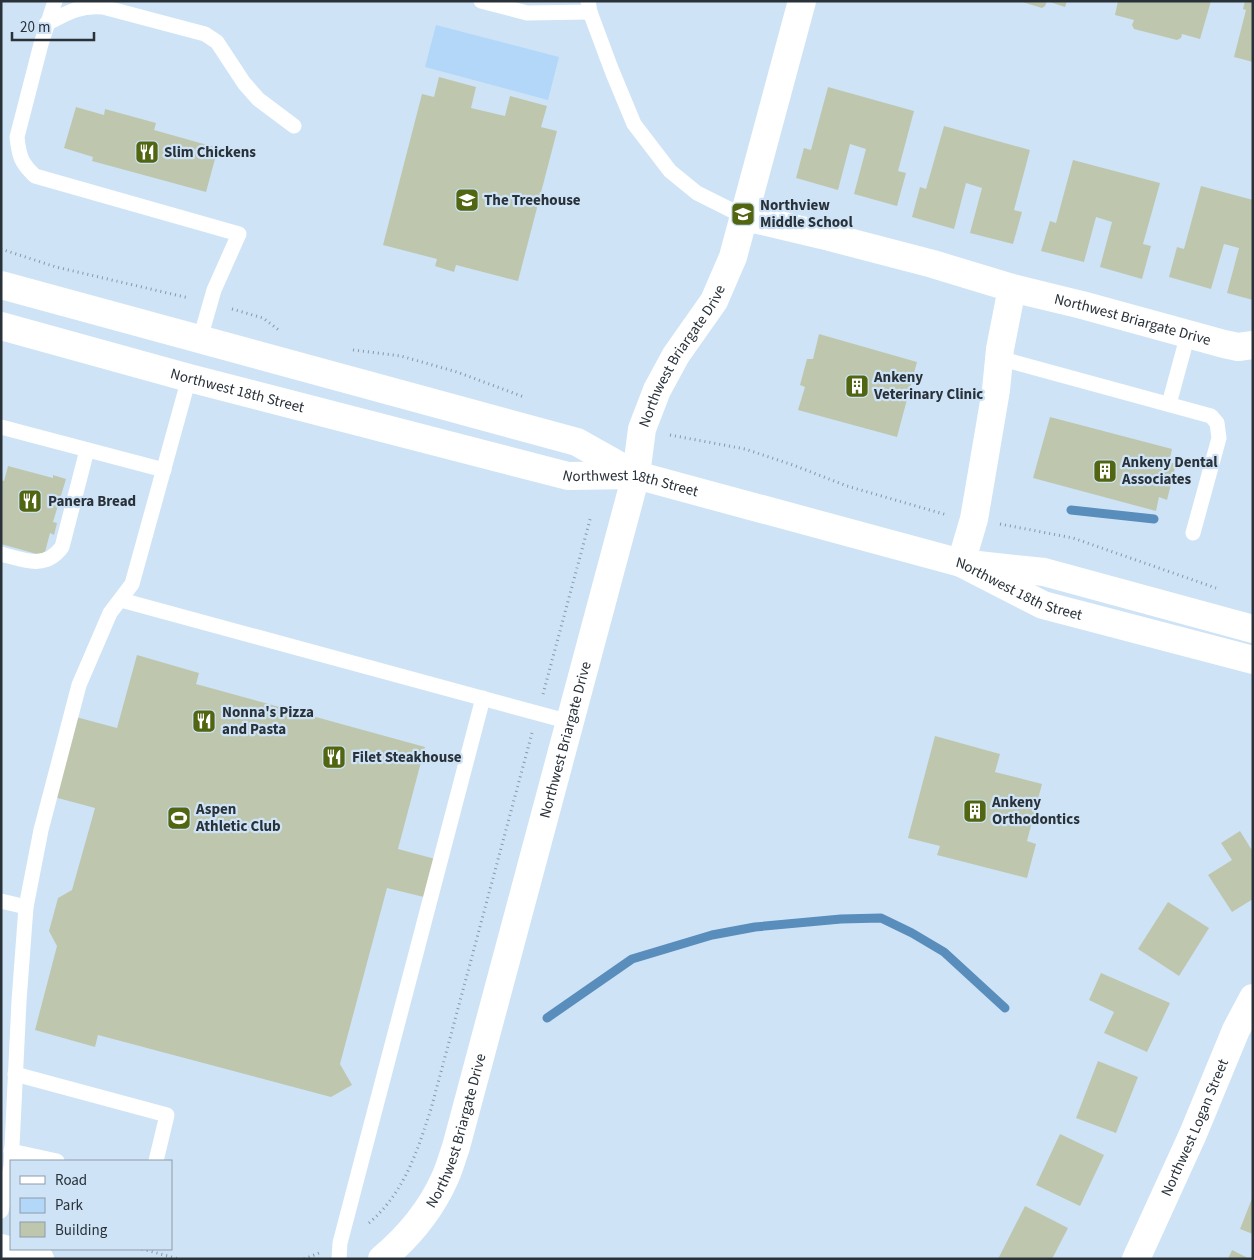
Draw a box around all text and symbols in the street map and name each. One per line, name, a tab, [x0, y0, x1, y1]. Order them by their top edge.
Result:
scale bar	[12, 10, 95, 42]
text: 20 m	[20, 17, 50, 38]
restaurant icon: Slim Chickens	[134, 139, 160, 165]
place label: Slim Chickens	[164, 142, 256, 163]
school or university icon: The Treehouse	[454, 187, 480, 213]
place label: The Treehouse	[484, 190, 581, 211]
place label: Northview Middle School	[760, 195, 853, 233]
school or university icon: Northview Middle School	[730, 201, 756, 227]
street label: Northwest Briargate Drive	[633, 281, 730, 430]
street label: Northwest Briargate Drive	[1052, 288, 1213, 350]
street label: Northwest 18th Street	[168, 363, 307, 418]
place label: Ankeny Veterinary Clinic	[873, 367, 983, 405]
building icon: Ankeny Veterinary Clinic	[844, 373, 870, 399]
place label: Ankeny Dental Associates	[1121, 452, 1218, 490]
building icon: Ankeny Dental Associates	[1092, 458, 1118, 484]
street label: Northwest 18th Street	[560, 464, 701, 502]
restaurant icon: Panera Bread	[17, 488, 43, 514]
place label: Panera Bread	[48, 491, 136, 512]
street label: Northwest 18th Street	[953, 552, 1085, 625]
street label: Northwest Briargate Drive	[534, 659, 596, 820]
place label: Nonna's Pizza and Pasta	[222, 702, 314, 740]
restaurant icon: Nonna's Pizza and Pasta	[191, 708, 217, 734]
restaurant icon: Filet Steakhouse	[321, 744, 347, 770]
place label: Filet Steakhouse	[352, 747, 462, 768]
place label: Ankeny Orthodontics	[991, 792, 1080, 830]
building icon: Ankeny Orthodontics	[962, 798, 988, 824]
place label: Aspen Athletic Club	[195, 799, 281, 837]
sports icon: Aspen Athletic Club	[166, 805, 192, 831]
street label: Northwest Briargate Drive	[421, 1051, 491, 1212]
street label: Northwest Logan Street	[1156, 1056, 1233, 1199]
legend	[10, 1160, 172, 1250]
text: Road	[55, 1170, 87, 1191]
text: Park	[55, 1195, 84, 1216]
text: Building	[55, 1220, 108, 1241]

